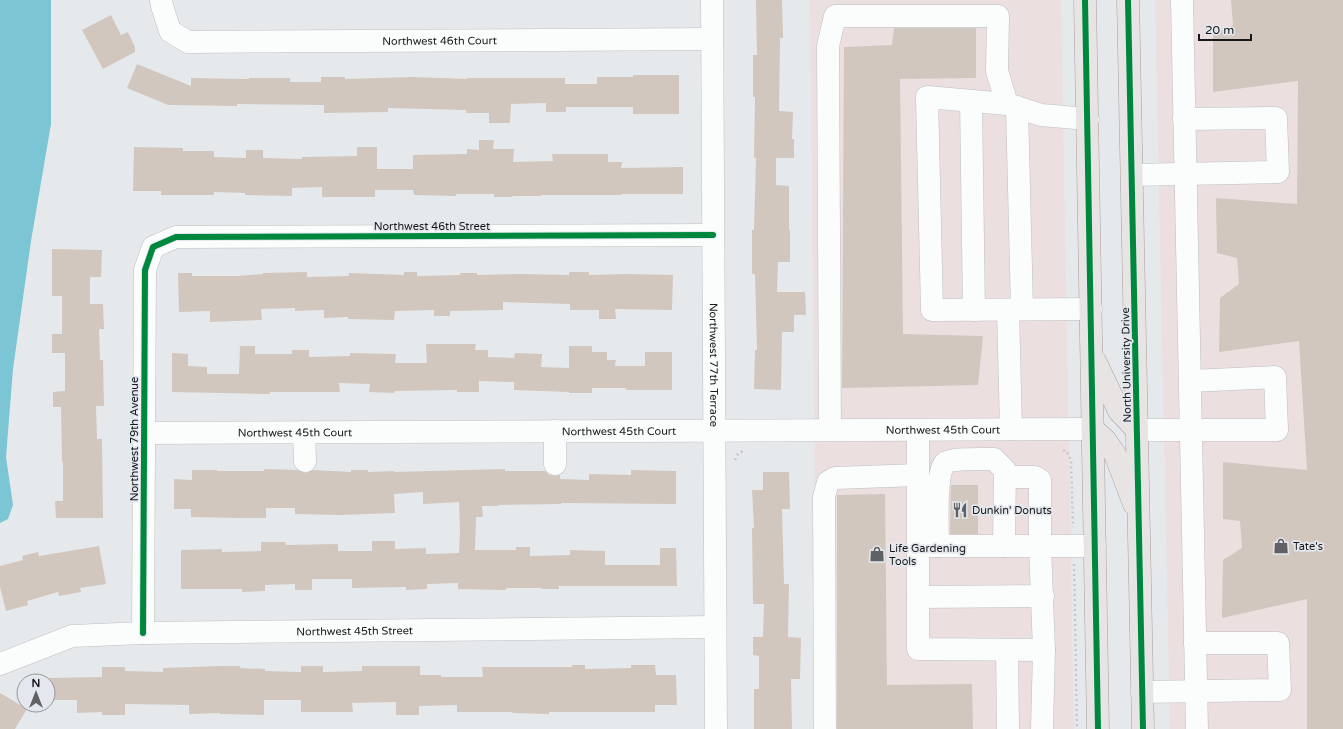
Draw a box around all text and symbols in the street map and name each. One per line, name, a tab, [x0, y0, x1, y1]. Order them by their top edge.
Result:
scale bar	[1199, 16, 1251, 42]
text: 20 m	[1205, 23, 1234, 37]
street label: Northwest 46th Court	[382, 34, 497, 48]
street label: Northwest 46th Street	[374, 220, 490, 233]
street label: Northwest 77th Terrace	[707, 303, 720, 427]
street label: North University Drive	[1119, 307, 1134, 423]
street label: Northwest 79th Avenue	[128, 377, 141, 501]
street label: Northwest 45th Court	[886, 423, 1000, 437]
street label: Northwest 45th Court	[562, 425, 676, 438]
street label: Northwest 45th Court	[238, 426, 352, 440]
restaurant icon: Dunkin' Donuts	[951, 501, 969, 519]
place label: Dunkin' Donuts	[972, 504, 1052, 517]
shop icon: Tate's	[1272, 537, 1290, 555]
place label: Tate's	[1293, 540, 1323, 553]
place label: Life Gardening Tools	[889, 542, 966, 568]
shop icon: Life Gardening Tools	[868, 545, 886, 563]
street label: Northwest 45th Street	[296, 624, 413, 638]
north arrow	[16, 673, 56, 713]
text: N	[32, 677, 40, 690]

